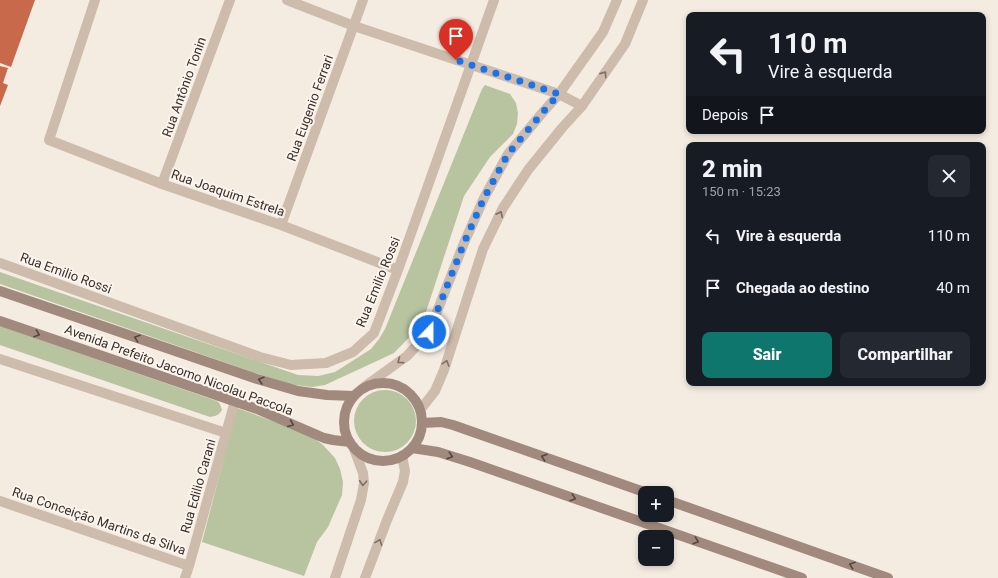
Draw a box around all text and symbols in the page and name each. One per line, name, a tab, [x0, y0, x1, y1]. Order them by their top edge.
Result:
pin	[439, 19, 473, 60]
icon: arrive	[445, 25, 467, 47]
text: 110 m	[768, 27, 847, 60]
icon: left	[702, 28, 754, 80]
street label: Rua Antônio Tonin	[159, 35, 209, 139]
street label: Rua Eugenio Ferrari	[284, 53, 336, 163]
text: Vire à esquerda	[768, 61, 892, 82]
one-way arrow	[599, 71, 606, 78]
icon: arrive	[756, 104, 778, 126]
text: Depois	[702, 106, 748, 124]
text: 2 min	[702, 155, 763, 183]
button: close	[928, 155, 970, 197]
street label: Rua Joaquim Estrela	[169, 166, 287, 220]
text: 150 m · 15:23	[702, 184, 781, 199]
one-way arrow	[495, 210, 503, 218]
icon: left	[702, 225, 724, 247]
text: Vire à esquerda	[736, 227, 841, 245]
text: 110 m	[928, 227, 970, 245]
street label: Rua Emilio Rossi	[353, 235, 403, 329]
street label: Rua Emilio Rossi	[18, 249, 114, 297]
icon: arrive	[702, 277, 724, 299]
text: Chegada ao destino	[736, 279, 870, 297]
text: 40 m	[936, 279, 970, 297]
position arrow	[408, 311, 450, 353]
street label: Avenida Prefeito Jacomo Nicolau Paccola	[63, 322, 295, 418]
one-way arrow	[33, 329, 40, 337]
button: Sair	[702, 332, 832, 378]
button: Compartilhar	[840, 332, 970, 378]
one-way arrow	[134, 335, 141, 343]
one-way arrow	[397, 356, 404, 363]
one-way arrow	[441, 360, 450, 367]
one-way arrow	[257, 376, 264, 385]
one-way arrow	[287, 419, 295, 427]
street label: Rua Edilio Carani	[177, 437, 219, 535]
one-way arrow	[447, 451, 454, 460]
one-way arrow	[541, 453, 548, 462]
one-way arrow	[359, 480, 368, 486]
street label: Rua Conceição Martins da Silva	[10, 484, 188, 558]
map controls	[638, 486, 674, 566]
button: +	[638, 486, 674, 522]
one-way arrow	[570, 493, 577, 502]
button: −	[638, 530, 674, 566]
one-way arrow	[692, 536, 699, 545]
one-way arrow	[374, 538, 382, 545]
one-way arrow	[848, 561, 855, 570]

